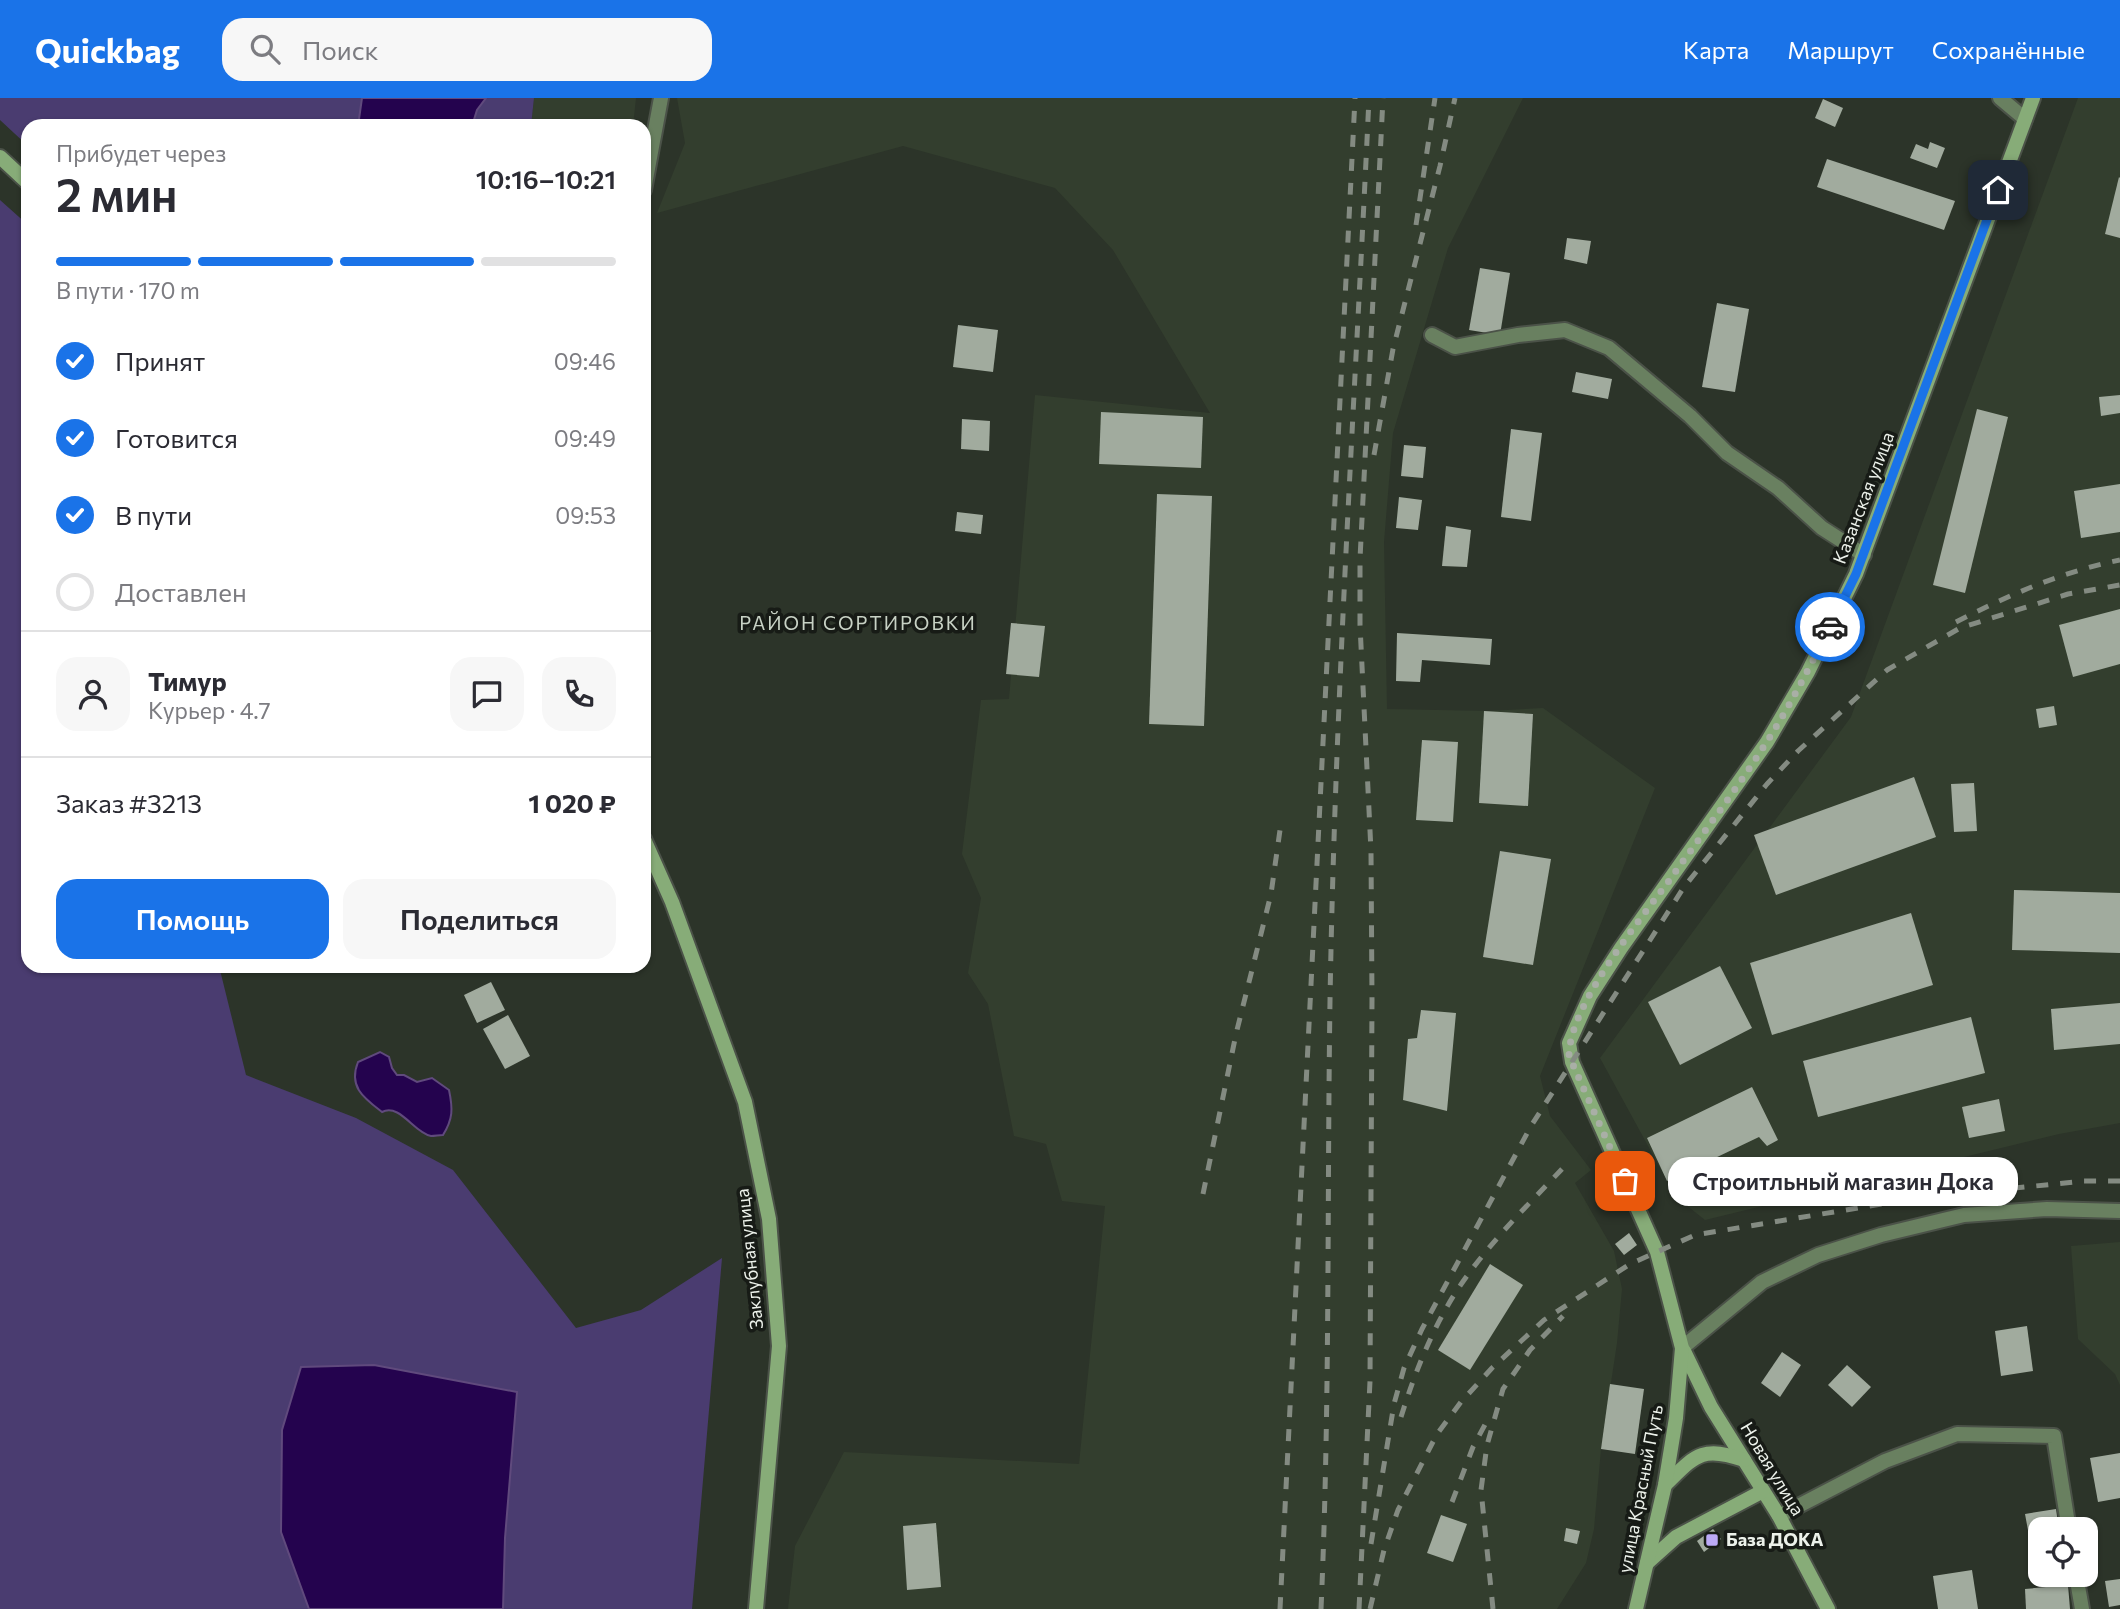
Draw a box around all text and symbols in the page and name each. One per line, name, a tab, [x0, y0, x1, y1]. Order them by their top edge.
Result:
search box	[222, 18, 712, 81]
text: Quickbag	[35, 29, 180, 70]
icon: search	[246, 30, 284, 68]
text: Поиск	[302, 34, 379, 65]
text: Карта	[1683, 35, 1749, 64]
text: Маршрут	[1787, 35, 1894, 64]
text: Сохранённые	[1932, 35, 2085, 64]
text: Прибудет через	[56, 139, 226, 167]
pin	[1968, 160, 2028, 220]
text: 10:16–10:21	[476, 163, 616, 194]
text: 2 мин	[56, 165, 178, 221]
icon: home	[1979, 171, 2017, 209]
text: В пути · 170 m	[56, 276, 200, 304]
icon: check	[56, 342, 94, 380]
text: Принят	[115, 345, 205, 376]
text: 09:46	[554, 347, 616, 375]
icon: check	[56, 419, 94, 457]
text: Готовится	[115, 422, 238, 453]
text: 09:49	[554, 424, 616, 452]
street label: Казанская улица	[1828, 428, 1898, 567]
icon: check	[56, 496, 94, 534]
text: В пути	[115, 499, 192, 530]
text: 09:53	[555, 501, 616, 529]
text: Доставлен	[115, 576, 247, 607]
courier	[1795, 592, 1865, 662]
icon: car	[1811, 608, 1849, 646]
district label: РАЙОН СОРТИРОВКИ	[739, 611, 977, 634]
button: person	[56, 657, 130, 731]
button: chat	[450, 657, 524, 731]
button: phone	[542, 657, 616, 731]
text: Тимур	[148, 665, 227, 696]
text: Курьер · 4.7	[148, 696, 271, 724]
text: Заказ #3213	[56, 787, 202, 818]
text: 1 020 ₽	[528, 787, 616, 818]
button: Помощь	[56, 879, 329, 959]
button: Поделиться	[343, 879, 616, 959]
pin	[1595, 1151, 1655, 1211]
callout: Строитльный магазин Дока	[1667, 1156, 2017, 1206]
icon: bag	[1606, 1162, 1644, 1200]
text: Строитльный магазин Дока	[1692, 1167, 1994, 1195]
street label: Заклубная улица	[731, 1188, 767, 1331]
street label: улица Красный Путь	[1613, 1403, 1667, 1575]
street label: Новая улица	[1736, 1418, 1809, 1519]
map controls	[2028, 1517, 2098, 1587]
button: locate	[2028, 1517, 2098, 1587]
place label: База ДОКА	[1726, 1528, 1823, 1550]
marker: База ДОКА	[1704, 1532, 1720, 1548]

